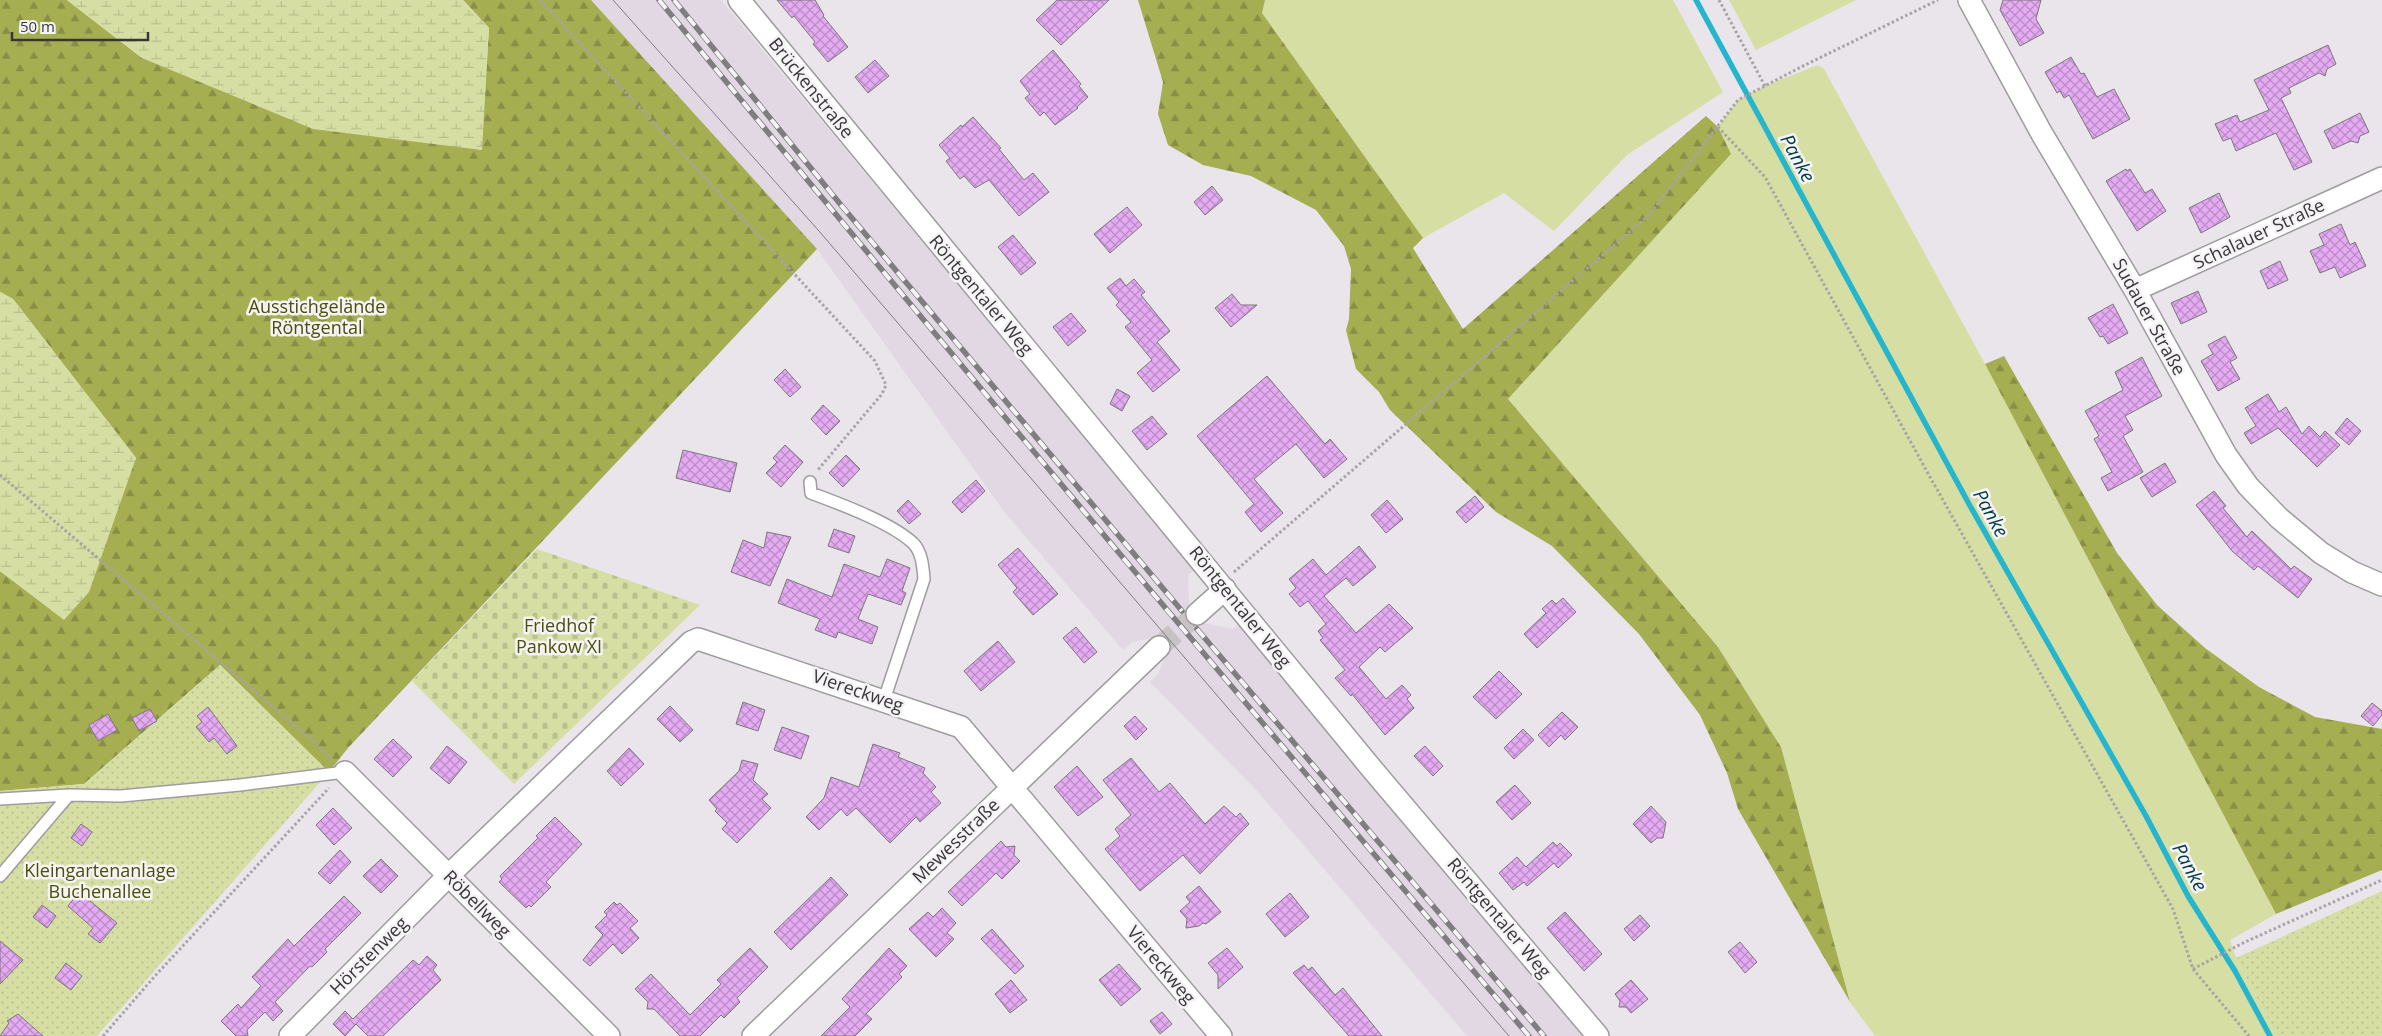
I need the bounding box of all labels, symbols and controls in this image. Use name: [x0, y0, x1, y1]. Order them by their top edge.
scale bar: [12, 10, 149, 42]
text: 50 m: [20, 16, 55, 36]
street label: Brückenstraße: [764, 32, 860, 143]
water label: Panke: [1775, 129, 1821, 187]
street label: Schalauer Straße: [2189, 192, 2328, 274]
street label: Röntgentaler Weg: [924, 229, 1039, 360]
street label: Sudauer Straße: [2108, 254, 2192, 379]
park label: Ausstichgelände Röntgental: [249, 294, 385, 339]
water label: Panke: [1967, 484, 2015, 542]
street label: Röntgentaler Weg: [1184, 541, 1297, 672]
park label: Friedhof Pankow XI: [516, 613, 602, 658]
street label: Viereckweg: [810, 663, 907, 717]
street label: Mewesstraße: [906, 793, 1004, 888]
water label: Panke: [2167, 838, 2213, 896]
street label: Röntgentaler Weg: [1442, 852, 1557, 983]
park label: Kleingartenanlage Buchenallee: [24, 858, 176, 903]
street label: Röbellweg: [439, 864, 517, 942]
street label: Hörstenweg: [324, 911, 413, 1000]
street label: Viereckweg: [1122, 920, 1202, 1009]

